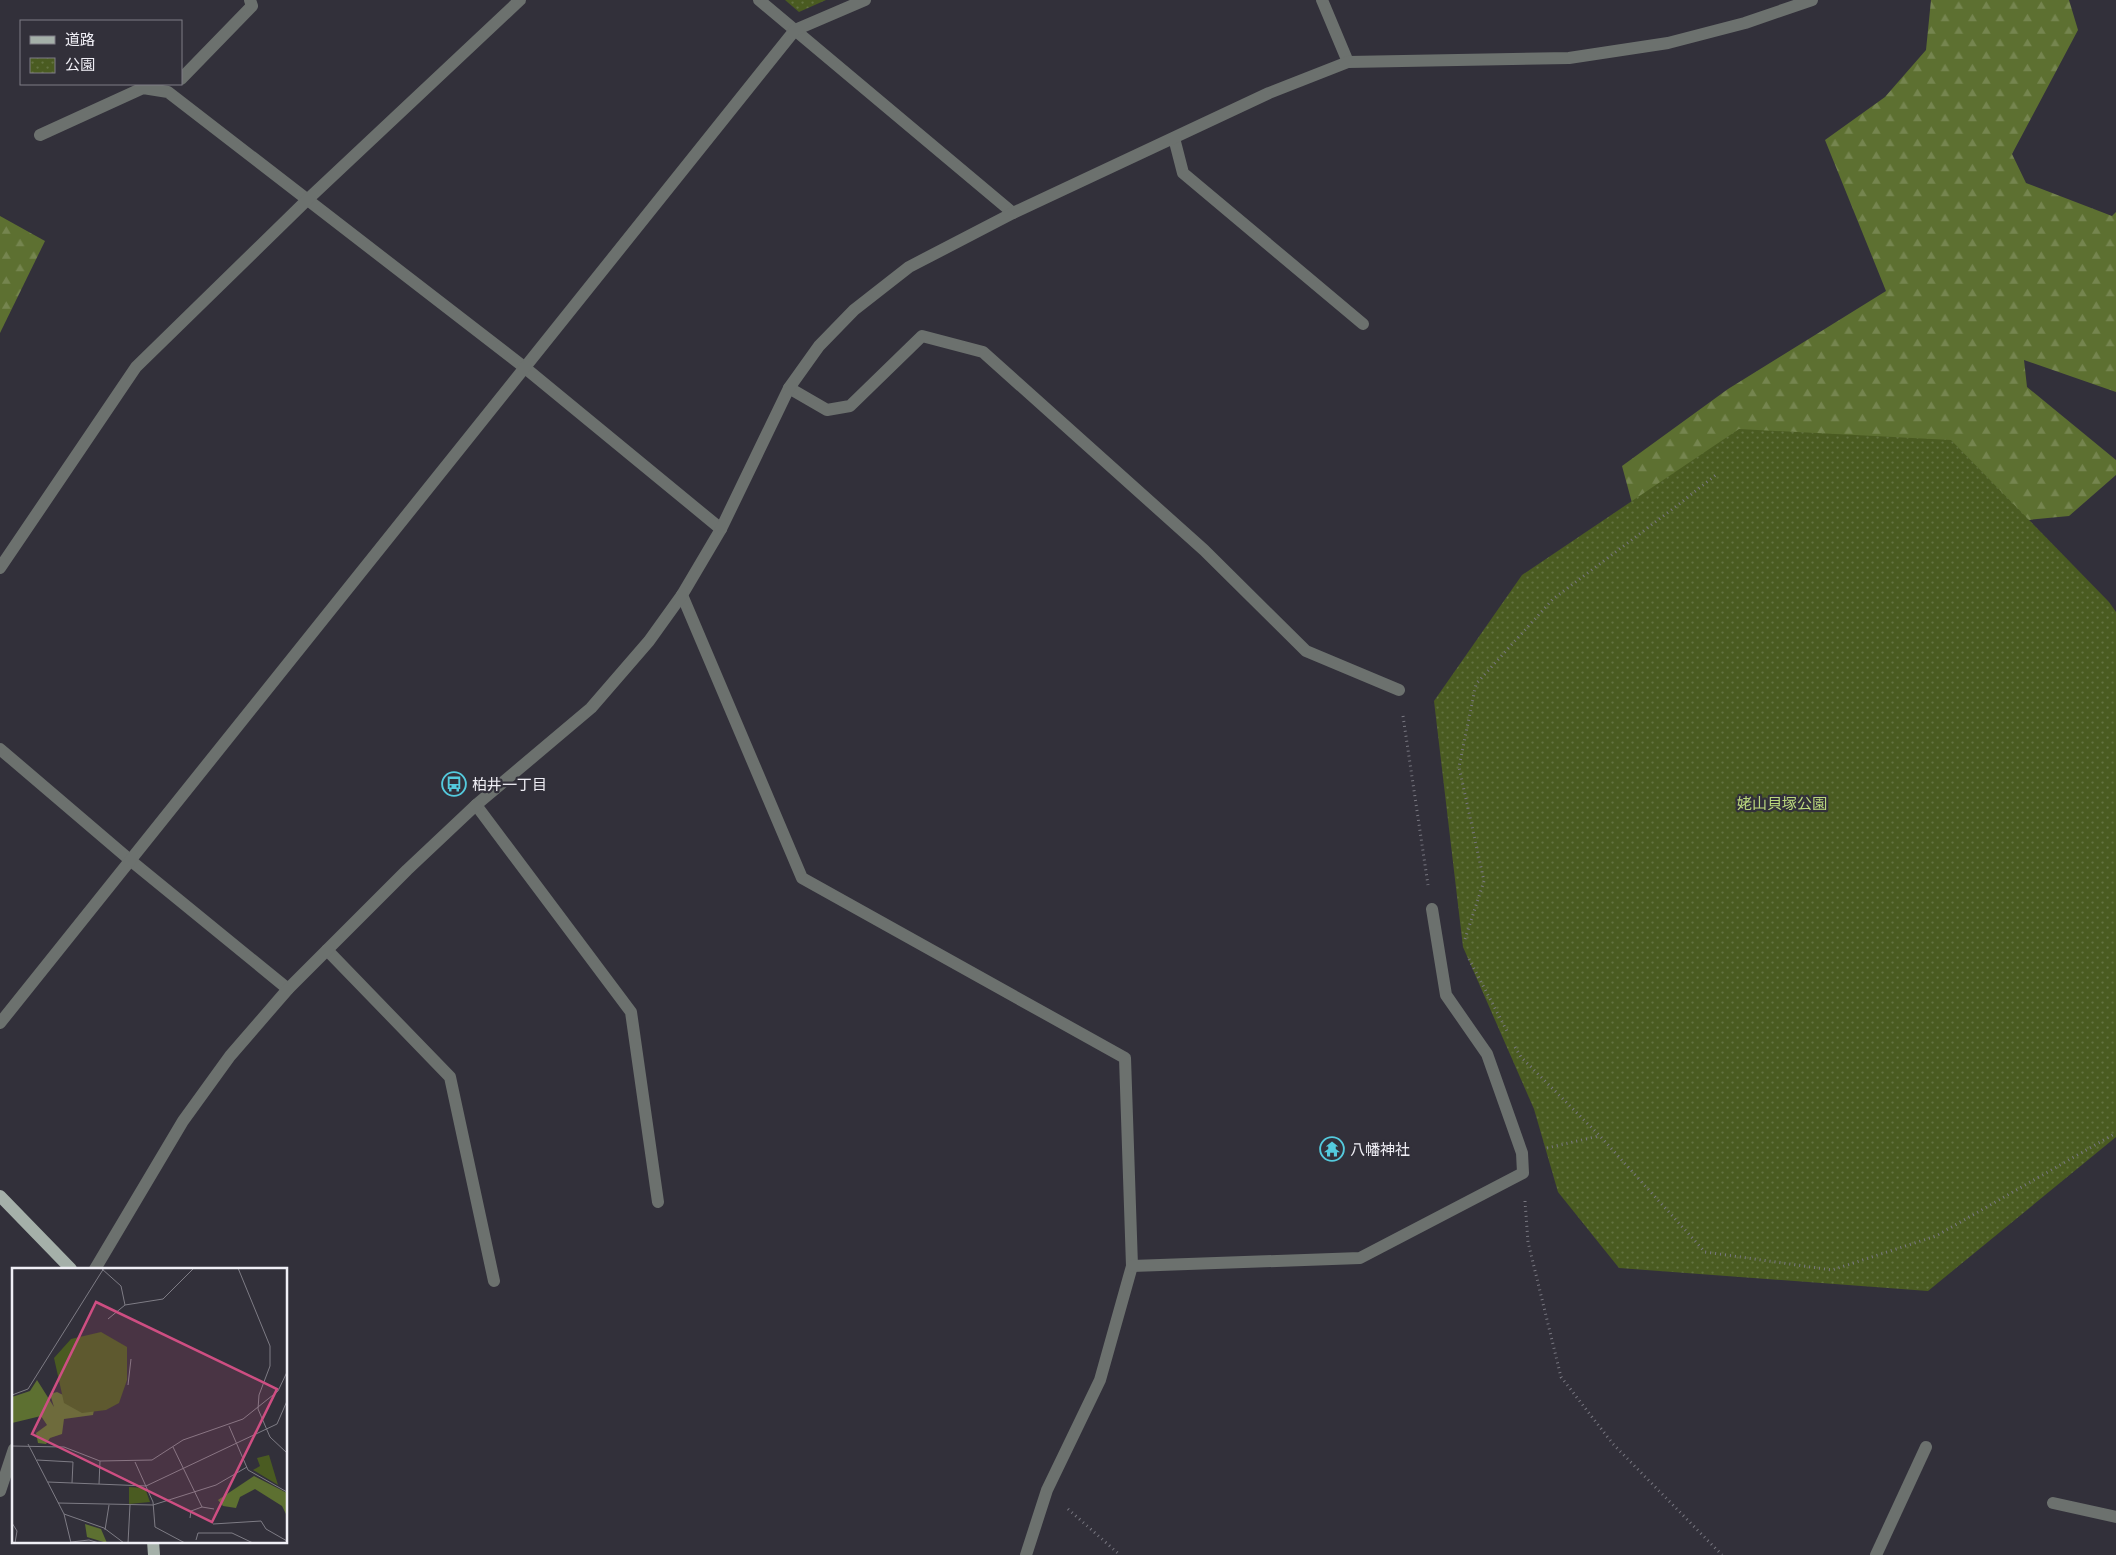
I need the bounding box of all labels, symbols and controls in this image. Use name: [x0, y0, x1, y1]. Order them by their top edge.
legend: [20, 20, 182, 85]
text: 道路: [65, 30, 95, 49]
text: 公園: [65, 55, 95, 74]
bus stop icon: 柏井一丁目: [441, 771, 467, 797]
place label: 柏井一丁目: [472, 775, 547, 794]
park label: 姥山貝塚公園: [1737, 794, 1827, 813]
temple icon: 八幡神社: [1319, 1136, 1345, 1162]
place label: 八幡神社: [1350, 1140, 1410, 1159]
inset map: [12, 1268, 288, 1542]

